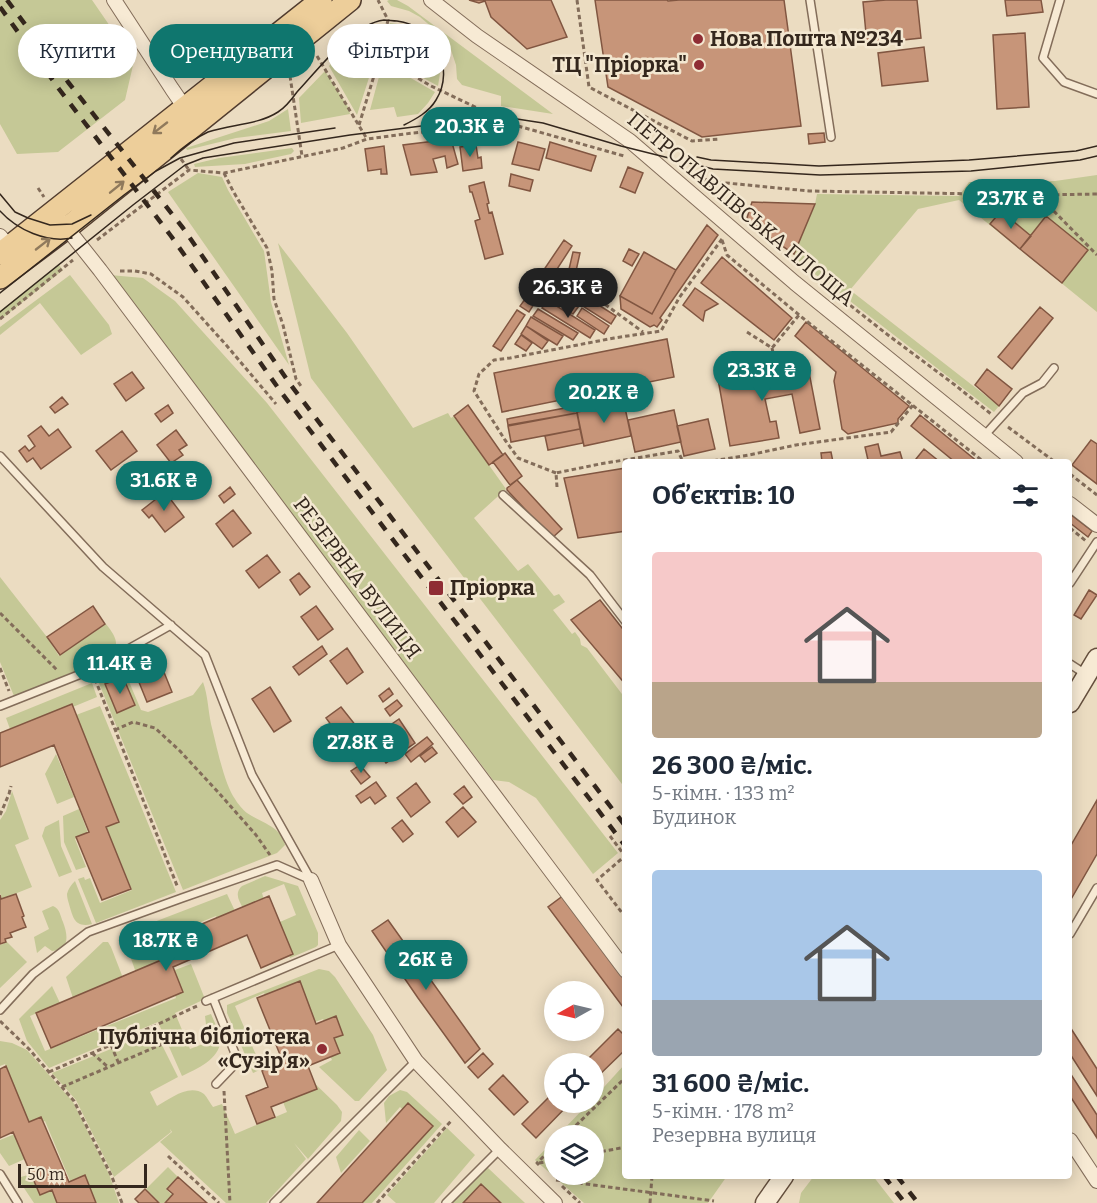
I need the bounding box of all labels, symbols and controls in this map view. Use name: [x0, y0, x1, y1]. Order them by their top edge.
chip: Купити: [18, 24, 137, 78]
chip: Орендувати: [149, 24, 315, 78]
chip: Фільтри: [327, 24, 451, 78]
place label: Нова Пошта №234: [710, 26, 903, 52]
marker: Нова Пошта №234: [691, 32, 705, 46]
place label: ТЦ "Пріорка": [552, 52, 687, 78]
marker: ТЦ "Пріорка": [692, 58, 706, 72]
street label: ПЕТРОПАВЛІВСЬКА ПЛОЩА: [622, 106, 860, 312]
pin: 20.3K ₴: [415, 107, 525, 158]
text: 20.3K ₴: [435, 114, 505, 138]
one-way arrow: [152, 121, 168, 134]
pin: 23.7K ₴: [956, 179, 1066, 230]
one-way arrow: [109, 181, 125, 194]
text: 23.7K ₴: [977, 186, 1045, 210]
one-way arrow: [35, 238, 51, 251]
pin: 26.3K ₴: [513, 268, 623, 319]
text: 26.3K ₴: [533, 275, 603, 299]
pin: 23.3K ₴: [707, 351, 817, 402]
text: 23.3K ₴: [727, 358, 797, 382]
pin: 20.2K ₴: [549, 373, 659, 424]
text: 20.2K ₴: [569, 380, 639, 404]
pin: 31.6K ₴: [109, 461, 219, 512]
text: 31.6K ₴: [130, 468, 198, 492]
icon: filters: [1009, 479, 1042, 512]
text: Об’єктів: 10: [652, 480, 795, 511]
street label: РЕЗЕРВНА ВУЛИЦЯ: [288, 492, 426, 664]
place label: Пріорка: [450, 575, 535, 601]
marker: Пріорка: [427, 579, 445, 597]
icon: home: [793, 591, 901, 699]
pin: 11.4K ₴: [65, 644, 175, 695]
text: 11.4K ₴: [87, 651, 153, 675]
pin: 27.8K ₴: [306, 723, 416, 774]
text: 27.8K ₴: [327, 730, 395, 754]
text: 26 300 ₴/міс.: [652, 750, 813, 781]
text: 5-кімн. · 133 m²: [652, 781, 795, 805]
text: Будинок: [652, 805, 736, 829]
icon: home: [793, 909, 901, 1017]
pin: 18.7K ₴: [111, 921, 221, 972]
text: 18.7K ₴: [133, 928, 199, 952]
pin: 26K ₴: [384, 940, 468, 991]
text: 26K ₴: [399, 947, 454, 971]
north arrow: [544, 981, 604, 1041]
map controls: [544, 981, 604, 1185]
place label: Публічна бібліотека «Сузір’я»: [99, 1024, 310, 1074]
marker: Публічна бібліотека «Сузір’я»: [315, 1042, 329, 1056]
button: locate: [544, 1053, 604, 1113]
text: 31 600 ₴/міс.: [652, 1068, 809, 1099]
text: 5-кімн. · 178 m²: [652, 1099, 794, 1123]
text: Резервна вулиця: [652, 1123, 816, 1147]
button: layers: [544, 1125, 604, 1185]
scale bar: [18, 1161, 147, 1188]
text: 50 m: [27, 1165, 64, 1184]

